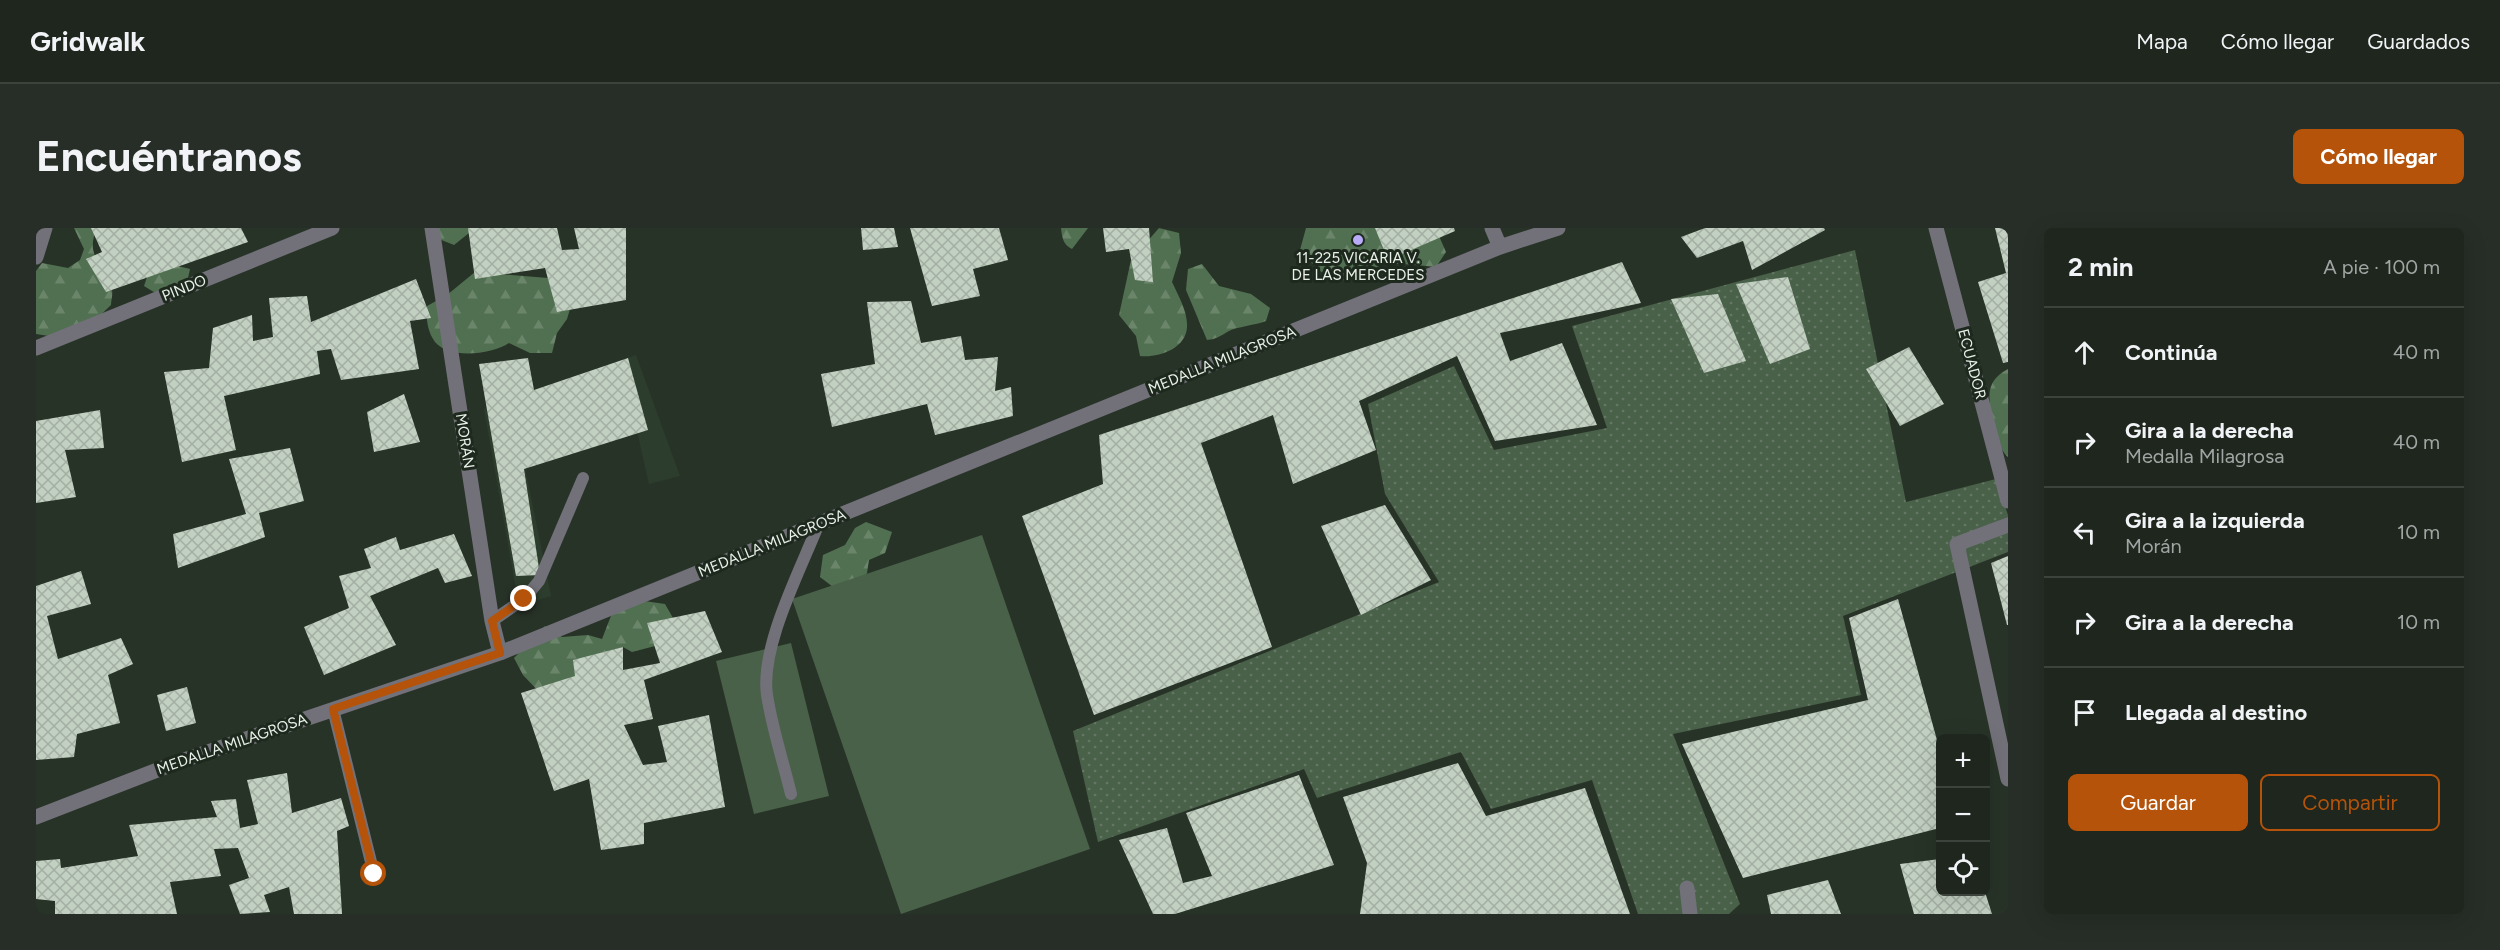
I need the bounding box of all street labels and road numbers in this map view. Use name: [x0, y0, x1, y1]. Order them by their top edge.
street label: PINDO: [159, 271, 209, 305]
street label: MEDALLA MILAGROSA: [1146, 322, 1298, 398]
street label: ECUADOR: [1954, 327, 1990, 401]
street label: MORÁN: [452, 412, 478, 470]
street label: MEDALLA MILAGROSA: [696, 505, 848, 581]
street label: MEDALLA MILAGROSA: [155, 710, 309, 778]

